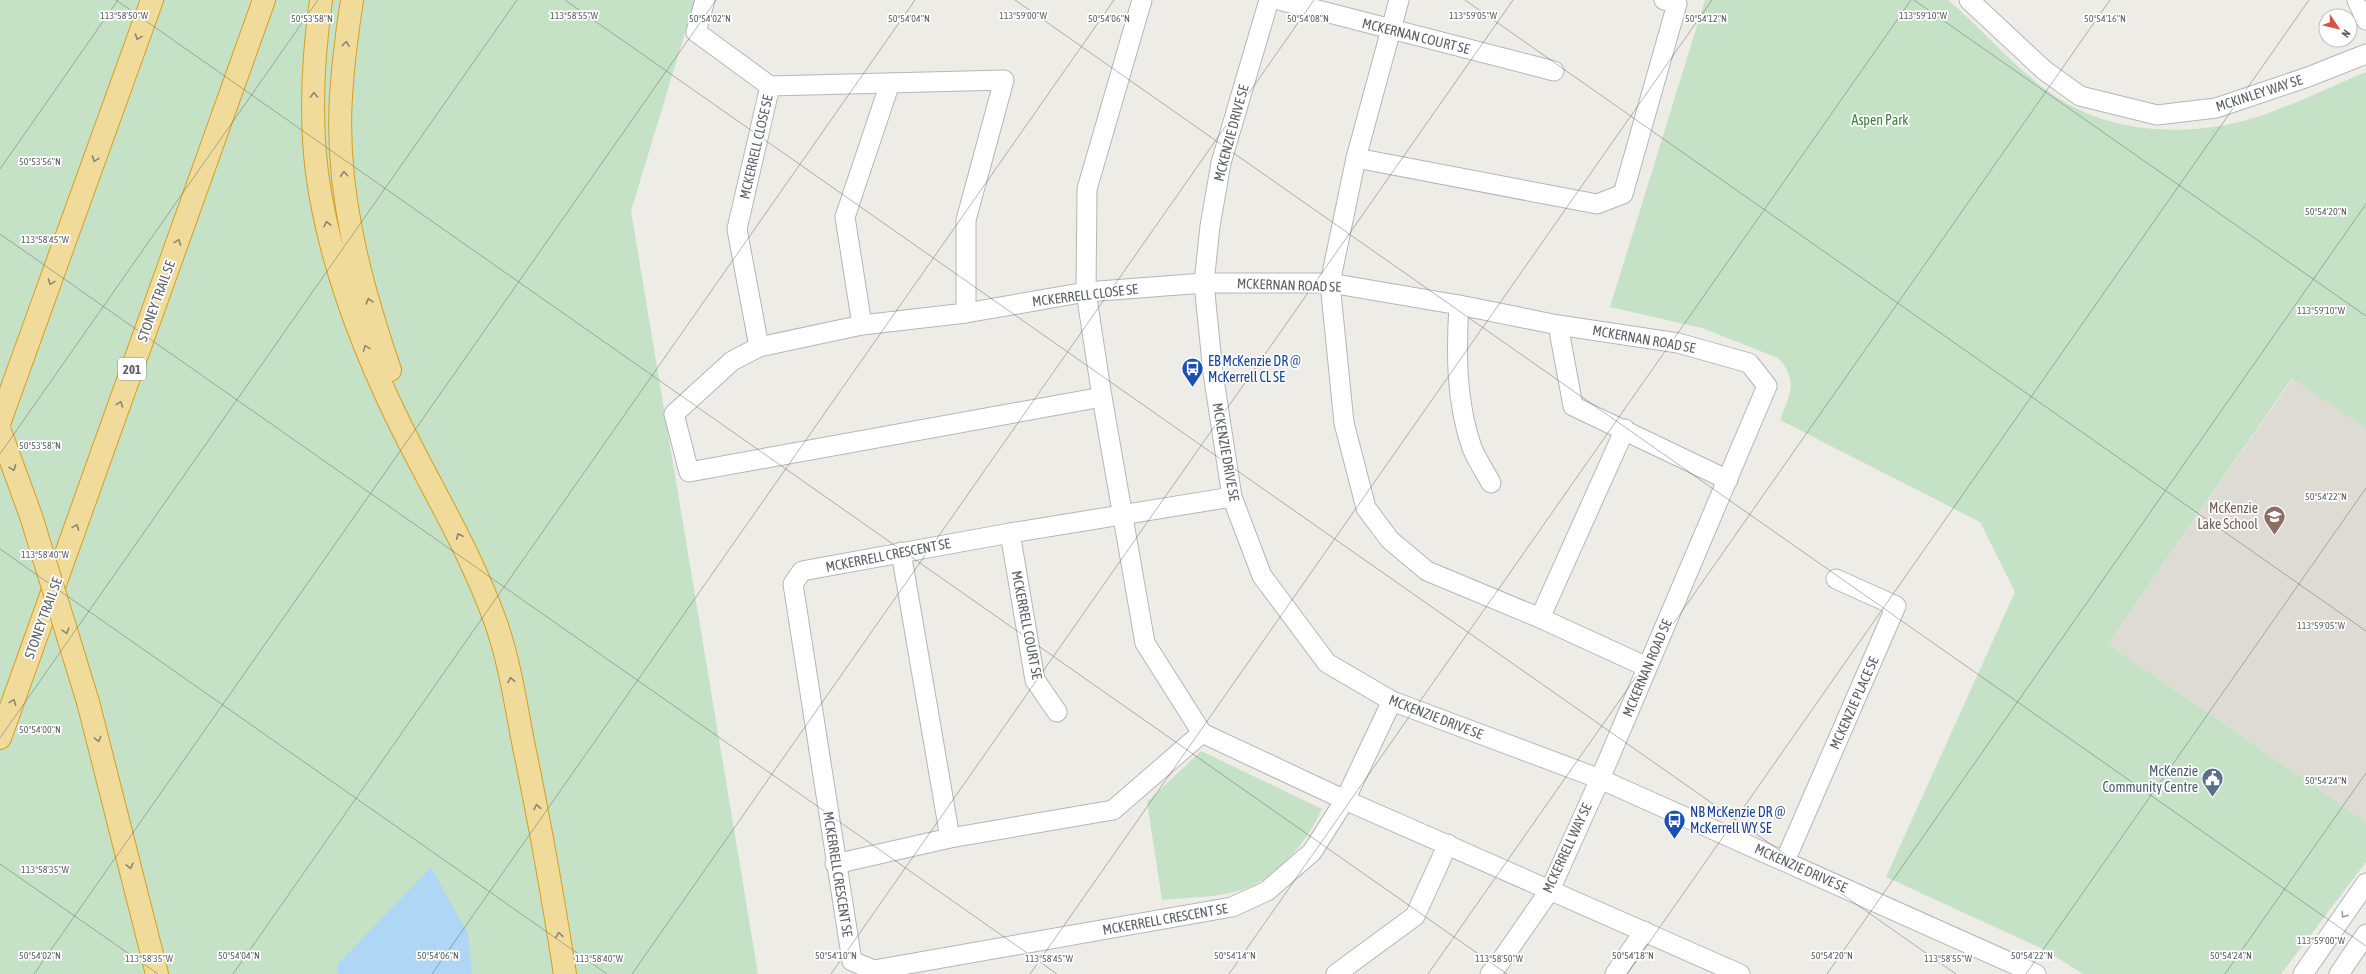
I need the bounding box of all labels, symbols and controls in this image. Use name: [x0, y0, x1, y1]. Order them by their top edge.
north arrow: [2318, 8, 2358, 48]
text: 113°58'50"W: [100, 10, 149, 21]
text: 113°58'55"W: [550, 10, 599, 21]
text: 113°59'00"W: [999, 10, 1048, 21]
text: 113°59'05"W: [1449, 10, 1498, 21]
text: 113°59'10"W: [1899, 10, 1948, 21]
text: 50°53'58"N: [291, 13, 333, 24]
text: 50°54'02"N: [689, 13, 731, 24]
text: 50°54'04"N: [888, 13, 930, 24]
text: 50°54'06"N: [1088, 13, 1130, 24]
text: 50°54'08"N: [1287, 13, 1329, 24]
text: 50°54'12"N: [1685, 13, 1727, 24]
text: 50°54'16"N: [2084, 13, 2126, 24]
street label: MCKERNAN COURT SE: [1361, 15, 1471, 57]
text: N: [2339, 28, 2353, 40]
one-way arrow: [135, 33, 143, 40]
one-way arrow: [341, 41, 350, 47]
street label: MCKINLEY WAY SE: [2214, 71, 2304, 115]
street label: MCKENZIE DRIVE SE: [1210, 83, 1252, 183]
one-way arrow: [310, 92, 318, 98]
street label: MCKERRELL CLOSE SE: [736, 93, 776, 201]
park label: Aspen Park: [1852, 112, 1908, 128]
text: 50°53'56"N: [19, 156, 61, 167]
one-way arrow: [91, 156, 99, 163]
one-way arrow: [339, 171, 348, 177]
text: 50°54'20"N: [2305, 206, 2347, 217]
one-way arrow: [323, 221, 331, 227]
text: 113°58'45"W: [21, 234, 70, 245]
one-way arrow: [173, 239, 181, 246]
street label: STONEY TRAIL SE: [134, 258, 178, 344]
street label: MCKERNAN ROAD SE: [1237, 275, 1341, 295]
one-way arrow: [47, 278, 55, 285]
street label: MCKERRELL CLOSE SE: [1031, 281, 1139, 309]
one-way arrow: [365, 298, 374, 305]
text: 113°59'10"W: [2297, 305, 2346, 316]
street label: MCKERNAN ROAD SE: [1591, 322, 1697, 356]
one-way arrow: [363, 344, 371, 351]
place label: EB McKenzie DR @ McKerrell CL SE: [1208, 353, 1301, 385]
bus stop icon: EB McKenzie DR @ McKerrell CL SE: [1179, 356, 1205, 389]
road number: 201: [118, 358, 146, 380]
one-way arrow: [115, 401, 123, 408]
street label: MCKENZIE DRIVE SE: [1209, 402, 1243, 502]
text: 50°53'58"N: [19, 440, 61, 451]
one-way arrow: [9, 464, 17, 471]
text: 50°54'22"N: [2305, 491, 2347, 502]
place label: McKenzie Lake School: [2197, 500, 2258, 532]
school or university icon: McKenzie Lake School: [2261, 503, 2287, 536]
one-way arrow: [71, 523, 79, 530]
one-way arrow: [456, 533, 464, 541]
street label: MCKERRELL CRESCENT SE: [824, 535, 952, 575]
text: 113°58'40"W: [21, 549, 70, 560]
street label: MCKERRELL COURT SE: [1009, 569, 1045, 681]
street label: STONEY TRAIL SE: [21, 575, 65, 661]
street label: MCKERNAN ROAD SE: [1619, 617, 1675, 719]
text: 113°59'05"W: [2297, 620, 2346, 631]
one-way arrow: [61, 628, 70, 635]
street label: MCKENZIE PLACE SE: [1826, 654, 1882, 752]
one-way arrow: [507, 677, 515, 683]
street label: MCKENZIE DRIVE SE: [1387, 692, 1485, 742]
one-way arrow: [8, 698, 17, 705]
text: 50°54'00"N: [19, 724, 61, 735]
one-way arrow: [93, 736, 102, 743]
place label: McKenzie Community Centre: [2103, 763, 2198, 795]
public building icon: McKenzie Community Centre: [2200, 766, 2226, 799]
text: 50°54'24"N: [2305, 775, 2347, 786]
street label: MCKERRELL WAY SE: [1539, 801, 1595, 895]
one-way arrow: [533, 804, 541, 811]
place label: NB McKenzie DR @ McKerrell WY SE: [1690, 804, 1785, 836]
bus stop icon: NB McKenzie DR @ McKerrell WY SE: [1662, 807, 1688, 840]
street label: MCKERRELL CRESCENT SE: [820, 810, 856, 938]
street label: MCKENZIE DRIVE SE: [1752, 840, 1850, 896]
one-way arrow: [125, 862, 133, 869]
text: 113°58'35"W: [21, 864, 70, 875]
street label: MCKERRELL CRESCENT SE: [1101, 900, 1229, 938]
one-way arrow: [2341, 911, 2349, 918]
one-way arrow: [555, 932, 564, 939]
text: 113°59'00"W: [2297, 935, 2346, 946]
text: 50°54'02"N: [19, 950, 61, 961]
text: 50°54'04"N: [218, 950, 260, 961]
text: 50°54'06"N: [417, 950, 459, 961]
text: 50°54'10"N: [815, 950, 857, 961]
text: 50°54'14"N: [1214, 950, 1256, 961]
text: 50°54'18"N: [1612, 950, 1654, 961]
text: 50°54'20"N: [1811, 950, 1853, 961]
text: 50°54'22"N: [2011, 950, 2053, 961]
text: 50°54'24"N: [2210, 950, 2252, 961]
text: 113°58'35"W: [125, 953, 174, 964]
text: 113°58'40"W: [575, 953, 624, 964]
text: 113°58'45"W: [1025, 953, 1074, 964]
text: 113°58'50"W: [1475, 953, 1524, 964]
text: 113°58'55"W: [1924, 953, 1973, 964]

